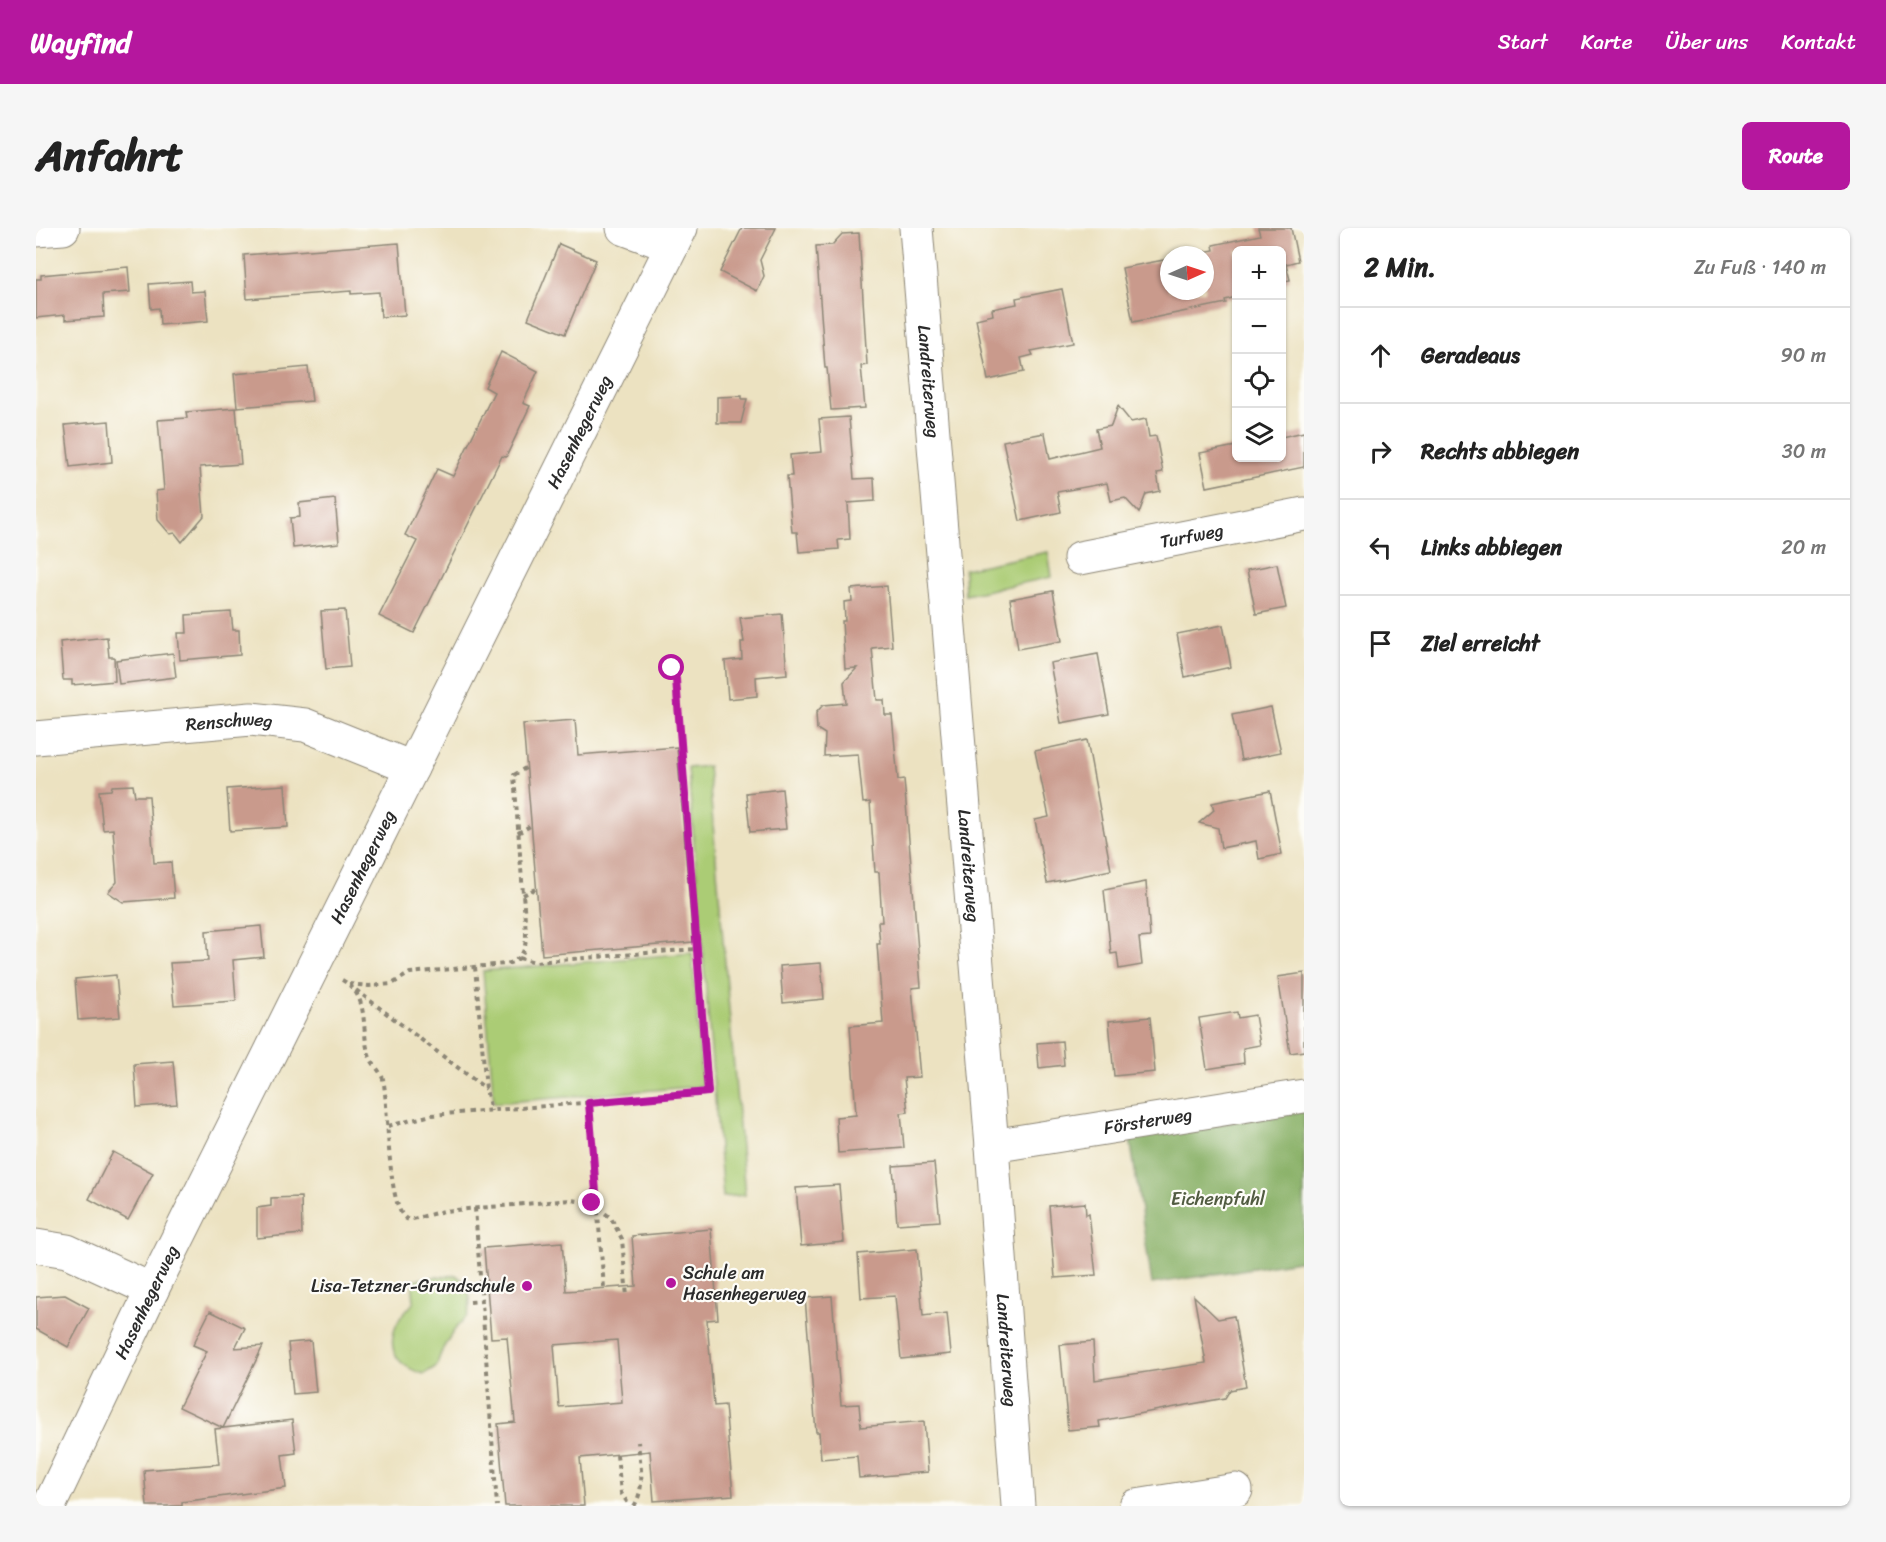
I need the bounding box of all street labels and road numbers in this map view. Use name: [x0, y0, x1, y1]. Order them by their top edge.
street label: Landreiterweg: [908, 324, 949, 439]
street label: Hasenhegerweg: [538, 369, 621, 494]
street label: Turfweg: [1157, 514, 1226, 558]
street label: Renschweg: [184, 703, 275, 741]
street label: Hasenhegerweg: [321, 804, 405, 929]
street label: Landreiterweg: [948, 808, 989, 924]
street label: Försterweg: [1101, 1098, 1195, 1144]
street label: Hasenhegerweg: [105, 1239, 188, 1365]
street label: Landreiterweg: [987, 1293, 1027, 1408]

